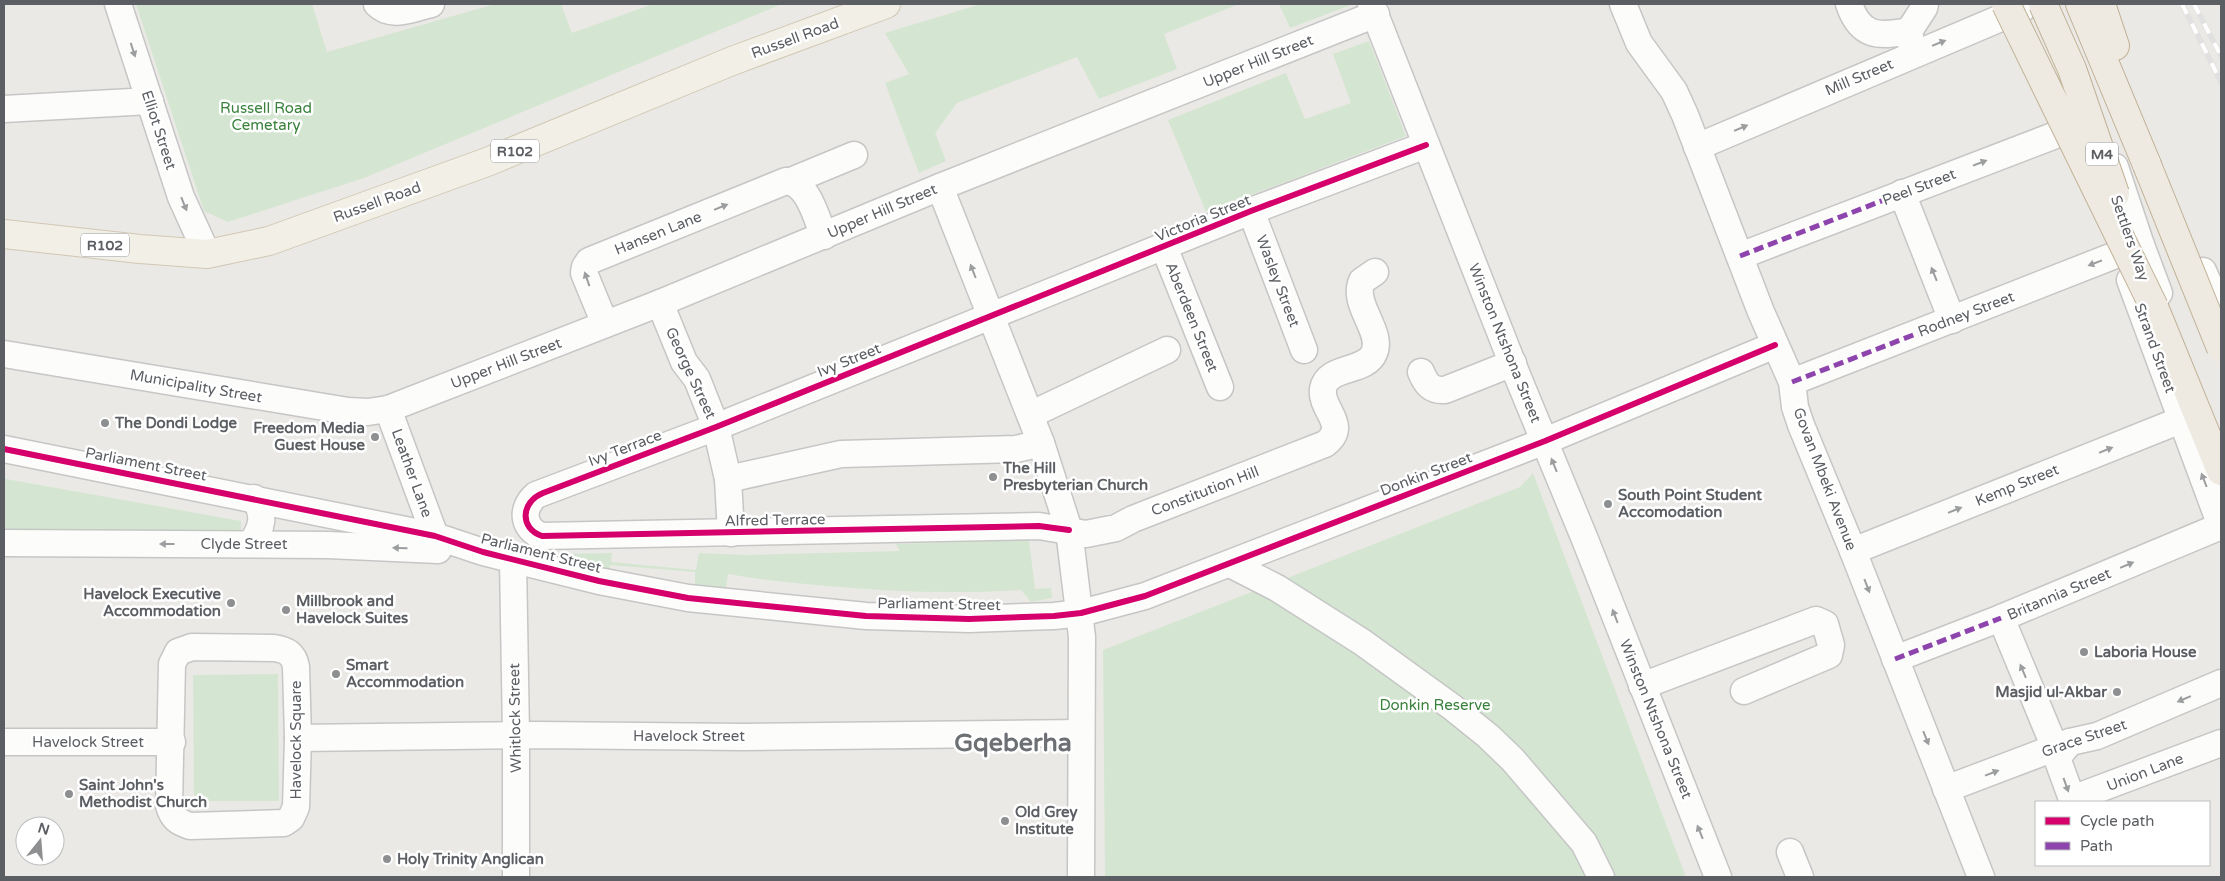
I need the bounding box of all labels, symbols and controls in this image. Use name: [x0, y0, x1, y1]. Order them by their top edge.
street label: Russell Road: [749, 14, 841, 62]
street label: Upper Hill Street: [1200, 31, 1316, 91]
one-way arrow: [1932, 39, 1946, 47]
one-way arrow: [129, 43, 137, 58]
street label: Mill Street: [1822, 54, 1896, 99]
street label: Elliot Street: [138, 88, 180, 172]
park label: Russell Road Cemetary: [220, 99, 312, 134]
one-way arrow: [1734, 123, 1749, 131]
road number: R102: [491, 140, 539, 162]
road number: M4: [2086, 142, 2118, 166]
one-way arrow: [1973, 159, 1987, 167]
street label: Peel Street: [1880, 165, 1959, 209]
street label: Russell Road: [331, 178, 423, 226]
street label: Upper Hill Street: [824, 180, 940, 242]
street label: Victoria Street: [1153, 191, 1254, 245]
street label: Settlers Way: [2107, 193, 2153, 283]
one-way arrow: [180, 197, 188, 212]
one-way arrow: [714, 203, 728, 211]
street label: Hansen Lane: [612, 207, 704, 259]
street label: Wasley Street: [1252, 232, 1304, 330]
road number: R102: [81, 234, 129, 256]
street label: Aberdeen Street: [1162, 259, 1222, 375]
one-way arrow: [2088, 260, 2103, 267]
street label: Winston Ntshona Street: [1465, 261, 1545, 426]
one-way arrow: [969, 263, 977, 278]
one-way arrow: [1930, 266, 1938, 281]
one-way arrow: [582, 271, 590, 286]
street label: Rodney Street: [1915, 287, 2017, 341]
street label: Strand Street: [2130, 301, 2180, 396]
street label: George Street: [662, 324, 720, 422]
street label: Upper Hill Street: [448, 333, 564, 392]
street label: Ivy Street: [815, 339, 884, 381]
street label: Municipality Street: [129, 366, 264, 407]
street label: Govan Mbeki Avenue: [1789, 405, 1861, 553]
place label: The Dondi Lodge: [114, 414, 238, 433]
marker: The Dondi Lodge: [99, 417, 111, 429]
place label: Freedom Media Guest House: [253, 419, 366, 454]
street label: Leather Lane: [388, 426, 436, 520]
street label: Ivy Terrace: [586, 426, 664, 470]
marker: Freedom Media Guest House: [369, 431, 381, 443]
street label: Parliament Street: [84, 443, 209, 485]
one-way arrow: [2099, 446, 2114, 454]
street label: Donkin Street: [1377, 448, 1475, 500]
one-way arrow: [1550, 458, 1558, 472]
place label: The Hill Presbyterian Church: [1002, 459, 1148, 495]
street label: Kemp Street: [1973, 460, 2062, 510]
street label: Constitution Hill: [1149, 462, 1261, 520]
marker: The Hill Presbyterian Church: [987, 471, 999, 483]
one-way arrow: [2200, 472, 2208, 487]
place label: South Point Student Accomodation: [1618, 486, 1762, 521]
marker: South Point Student Accomodation: [1602, 498, 1614, 510]
one-way arrow: [1948, 506, 1962, 514]
street label: Alfred Terrace: [724, 510, 826, 530]
street label: Parliament Street: [479, 529, 603, 577]
street label: Clyde Street: [201, 535, 288, 553]
one-way arrow: [159, 540, 175, 548]
one-way arrow: [391, 544, 407, 552]
one-way arrow: [2120, 561, 2134, 569]
street label: Britannia Street: [2004, 564, 2114, 624]
one-way arrow: [1863, 579, 1871, 594]
place label: Havelock Executive Accommodation: [83, 585, 222, 620]
place label: Millbrook and Havelock Suites: [296, 592, 408, 627]
street label: Parliament Street: [877, 594, 1001, 614]
marker: Havelock Executive Accommodation: [225, 597, 237, 609]
marker: Millbrook and Havelock Suites: [280, 604, 292, 616]
one-way arrow: [1611, 608, 1619, 623]
street label: Winston Ntshona Street: [1616, 637, 1696, 802]
place label: Laboria House: [2094, 643, 2197, 661]
marker: Laboria House: [2078, 646, 2090, 658]
place label: Smart Accommodation: [346, 656, 464, 691]
street label: Whitlock Street: [505, 663, 525, 773]
one-way arrow: [2019, 663, 2026, 678]
marker: Smart Accommodation: [330, 668, 342, 680]
street label: Havelock Square: [287, 680, 305, 800]
place label: Masjid ul-Akbar: [1995, 683, 2107, 702]
marker: Masjid ul-Akbar: [2111, 686, 2123, 698]
park label: Donkin Reserve: [1379, 696, 1491, 714]
one-way arrow: [2177, 696, 2191, 704]
street label: Grace Street: [2039, 715, 2129, 761]
street label: Havelock Street: [633, 727, 745, 745]
district label: Gqeberha: [954, 728, 1072, 758]
one-way arrow: [1922, 731, 1930, 746]
street label: Havelock Street: [32, 733, 144, 751]
street label: Union Lane: [2104, 749, 2186, 795]
one-way arrow: [1984, 769, 1999, 776]
place label: Saint John's Methodist Church: [79, 776, 207, 811]
one-way arrow: [2062, 778, 2070, 793]
marker: Saint John's Methodist Church: [63, 788, 75, 800]
legend: [2035, 801, 2210, 866]
place label: Old Grey Institute: [1015, 803, 1078, 838]
text: Cycle path: [2080, 812, 2154, 830]
marker: Old Grey Institute: [999, 815, 1011, 827]
north arrow: [15, 816, 65, 866]
text: N: [36, 819, 52, 839]
one-way arrow: [1696, 825, 1704, 839]
text: Path: [2080, 837, 2113, 855]
place label: Holy Trinity Anglican: [397, 850, 544, 869]
marker: Holy Trinity Anglican: [381, 853, 393, 865]

